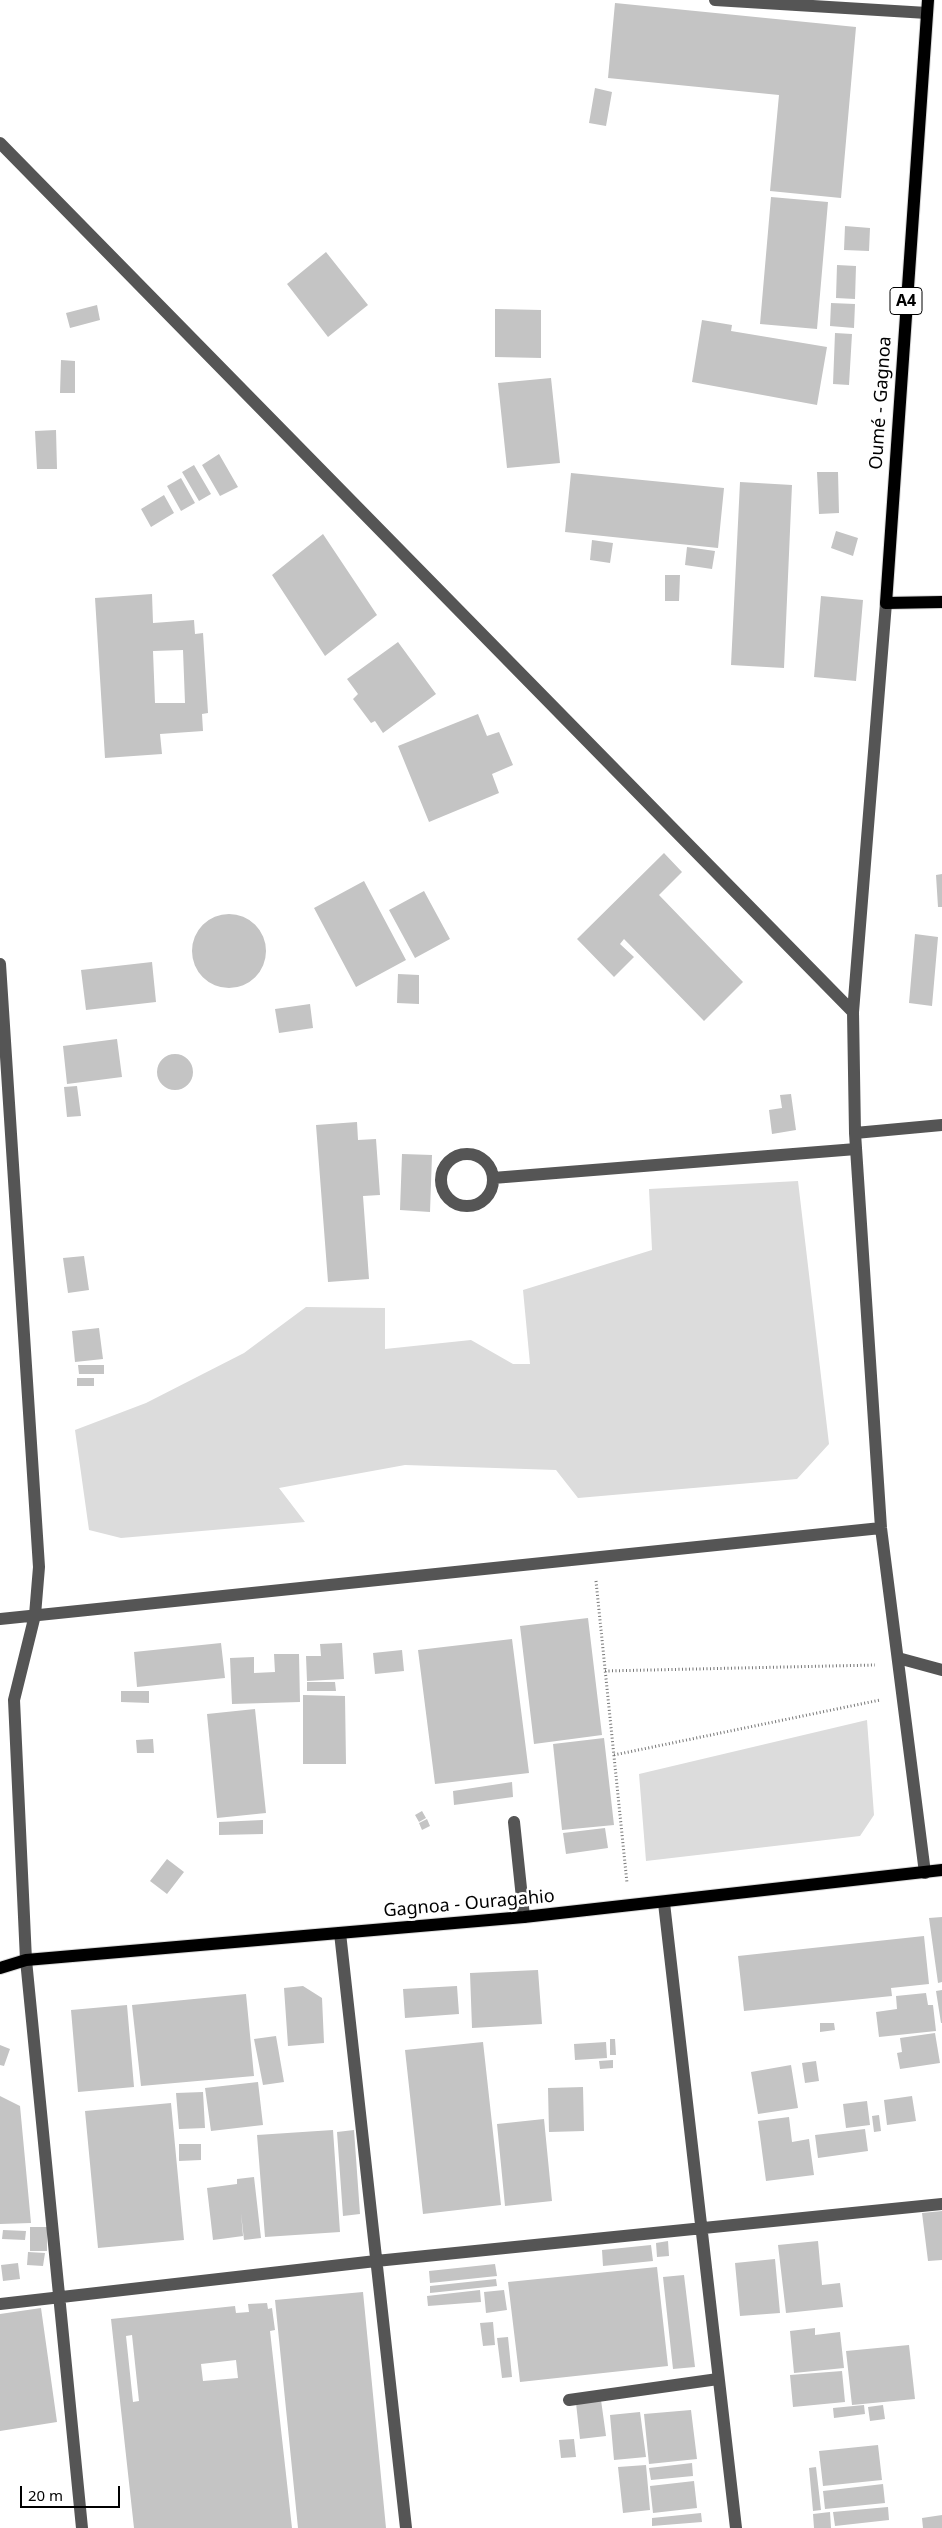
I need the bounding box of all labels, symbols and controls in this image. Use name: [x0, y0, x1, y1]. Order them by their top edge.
road number: A4: [890, 288, 922, 314]
street label: Oumé - Gagnoa: [866, 336, 896, 470]
street label: Gagnoa - Ouragahio: [383, 1886, 555, 1922]
scale bar: [22, 2476, 122, 2508]
text: 20 m: [28, 2485, 63, 2505]

